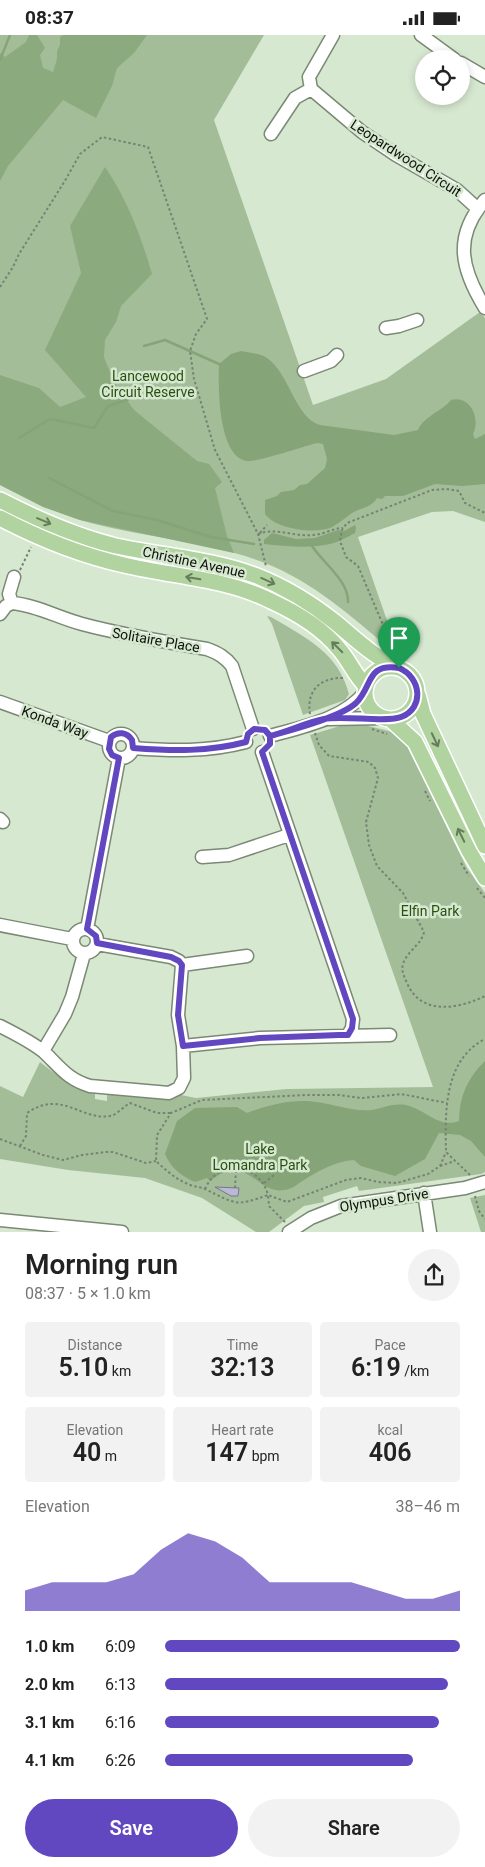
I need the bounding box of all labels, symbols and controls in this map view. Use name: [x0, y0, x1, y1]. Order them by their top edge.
text: 08:37: [25, 6, 74, 29]
map controls: [415, 50, 470, 105]
button: locate: [415, 50, 470, 105]
street label: Leopardwood Circuit: [348, 116, 465, 200]
park label: Lancewood Circuit Reserve: [101, 368, 195, 400]
one-way arrow: [36, 517, 51, 527]
street label: Christine Avenue: [141, 543, 247, 581]
one-way arrow: [186, 572, 202, 582]
one-way arrow: [260, 576, 275, 586]
pin: [378, 617, 420, 668]
street label: Solitaire Place: [111, 624, 201, 656]
icon: arrive: [385, 624, 413, 652]
one-way arrow: [331, 641, 343, 653]
street label: Konda Way: [20, 703, 91, 742]
one-way arrow: [431, 732, 440, 747]
one-way arrow: [456, 828, 466, 843]
park label: Elfin Park: [401, 903, 460, 919]
park label: Lake Lomandra Park: [213, 1141, 308, 1173]
street label: Olympus Drive: [338, 1185, 430, 1215]
text: Morning run: [25, 1248, 178, 1281]
button: share: [408, 1249, 460, 1301]
text: 08:37 · 5 × 1.0 km: [25, 1284, 151, 1303]
text: Distance: [68, 1337, 122, 1353]
text: Time: [227, 1337, 258, 1353]
text: Pace: [375, 1337, 406, 1353]
text: 5.10: [58, 1353, 108, 1382]
text: 32:13: [211, 1353, 274, 1382]
text: 6:19: [351, 1353, 401, 1382]
text: km: [108, 1363, 131, 1379]
text: /km: [401, 1363, 429, 1379]
text: Elevation: [66, 1422, 123, 1438]
text: Heart rate: [211, 1422, 274, 1438]
text: kcal: [378, 1422, 403, 1438]
text: 40: [73, 1438, 101, 1467]
text: 147: [205, 1438, 248, 1467]
text: 406: [369, 1438, 412, 1467]
text: m: [101, 1448, 117, 1464]
text: bpm: [248, 1448, 280, 1464]
text: Elevation: [25, 1497, 90, 1516]
text: 38–46 m: [396, 1497, 460, 1516]
text: 1.0 km: [25, 1637, 74, 1656]
text: 6:09: [105, 1637, 136, 1656]
text: 2.0 km: [25, 1675, 74, 1694]
text: 6:13: [105, 1675, 136, 1694]
text: 3.1 km: [25, 1713, 74, 1732]
text: 6:16: [105, 1713, 136, 1732]
text: 4.1 km: [25, 1751, 74, 1770]
text: 6:26: [105, 1751, 136, 1770]
button: Save: [25, 1799, 238, 1857]
button: Share: [248, 1799, 460, 1857]

